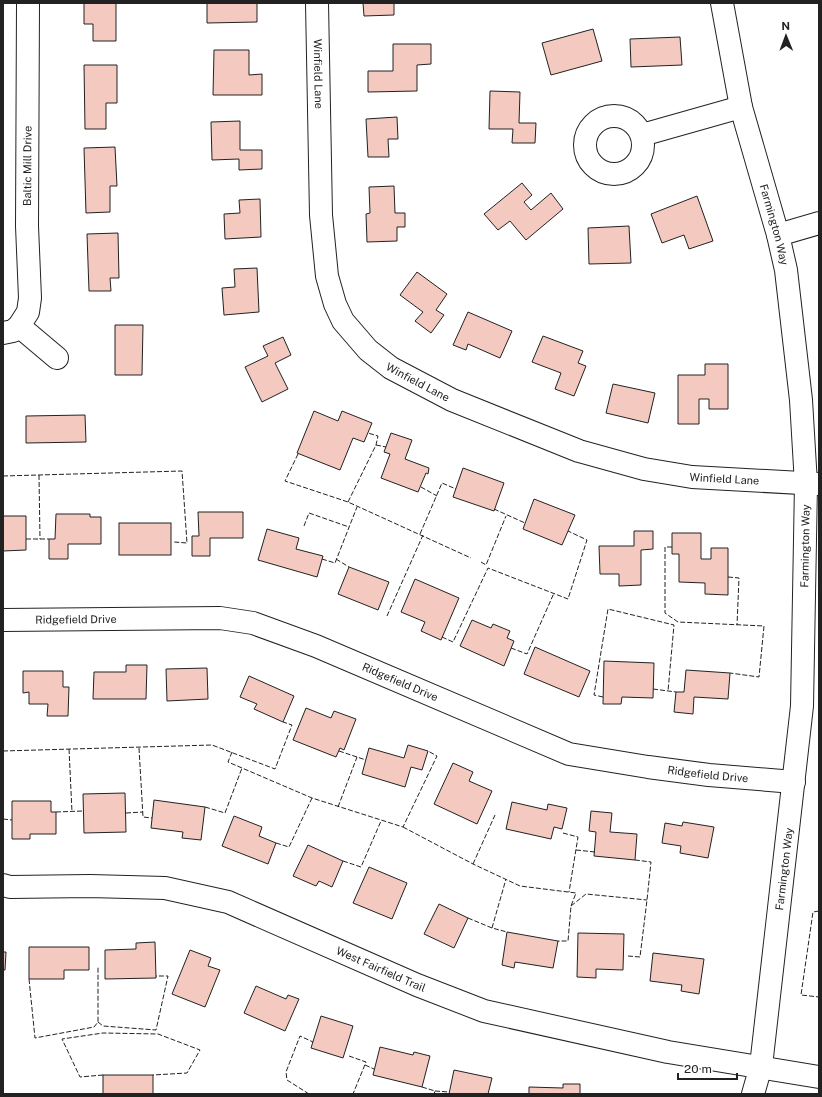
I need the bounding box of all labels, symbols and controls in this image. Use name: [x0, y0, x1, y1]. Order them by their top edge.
north arrow: [766, 16, 806, 56]
text: N: [781, 20, 790, 32]
street label: Winfield Lane: [312, 39, 325, 109]
street label: Baltic Mill Drive: [21, 126, 33, 206]
street label: Farmington Way: [758, 183, 791, 266]
street label: Winfield Lane: [384, 361, 452, 404]
street label: Winfield Lane: [689, 471, 760, 487]
street label: Farmington Way: [798, 504, 812, 588]
street label: Ridgefield Drive: [35, 613, 117, 626]
street label: Ridgefield Drive: [360, 660, 440, 703]
street label: Ridgefield Drive: [667, 764, 749, 784]
street label: Farmington Way: [773, 827, 795, 911]
street label: West Fairfield Trail: [335, 944, 427, 994]
scale bar: [678, 1055, 737, 1081]
text: 20 m: [684, 1062, 712, 1076]

